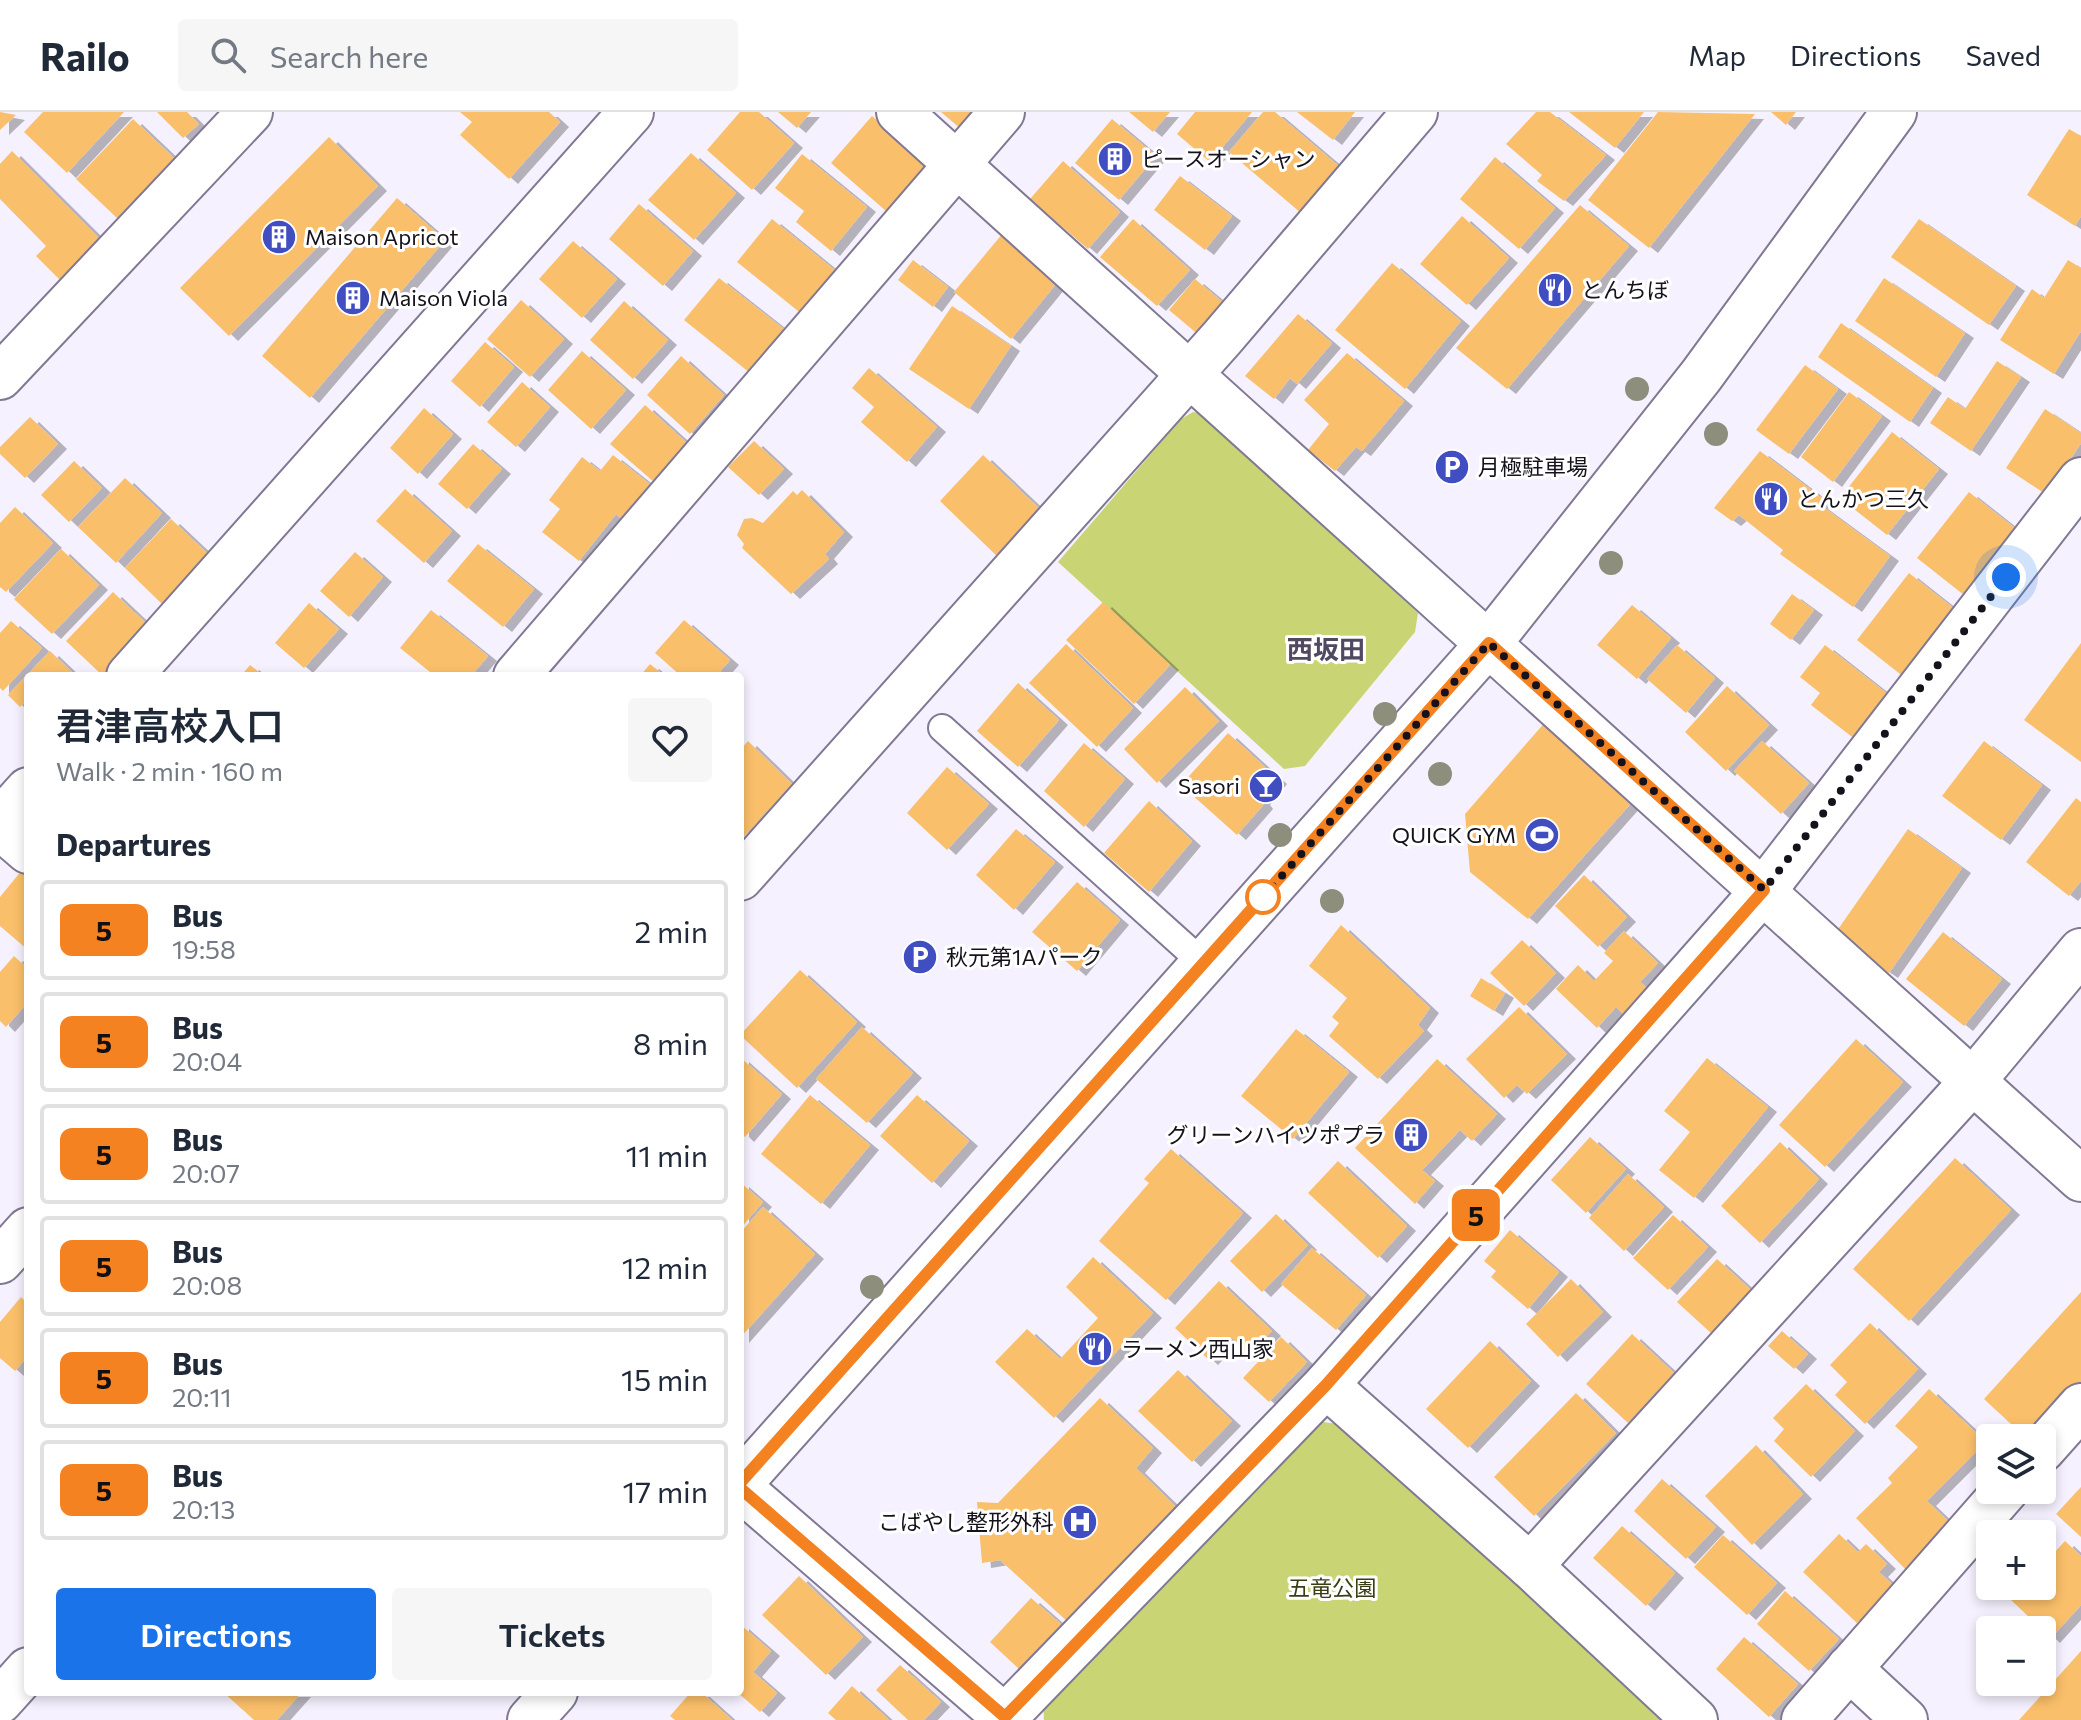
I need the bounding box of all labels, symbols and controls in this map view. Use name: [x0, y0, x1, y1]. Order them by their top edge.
search box: [178, 19, 738, 91]
text: Railo: [40, 32, 130, 79]
icon: search: [206, 33, 250, 77]
text: Search here: [270, 37, 428, 74]
text: Map: [1688, 38, 1746, 72]
text: Directions: [1790, 38, 1921, 72]
text: Saved: [1965, 38, 2041, 72]
building icon: ピースオーシャン: [1096, 140, 1134, 178]
place label: ピースオーシャン: [1141, 145, 1315, 172]
building icon: Maison Apricot: [260, 218, 298, 256]
place label: Maison Apricot: [305, 223, 459, 250]
restaurant icon: とんちぼ: [1536, 271, 1574, 309]
place label: とんちぼ: [1581, 276, 1669, 303]
building icon: Maison Viola: [334, 279, 372, 317]
place label: Maison Viola: [379, 284, 508, 311]
parking icon: 月極駐車場: [1433, 448, 1471, 486]
place label: 月極駐車場: [1478, 453, 1588, 480]
restaurant icon: とんかつ三久: [1752, 480, 1790, 518]
place label: とんかつ三久: [1797, 485, 1929, 512]
your location: [1986, 557, 2026, 597]
district label: 西坂田: [1287, 633, 1365, 664]
button: heart: [628, 698, 712, 782]
text: 君津高校入口: [56, 701, 284, 748]
text: Walk · 2 min · 160 m: [56, 755, 283, 786]
bar icon: Sasori: [1247, 767, 1285, 805]
place label: Sasori: [1178, 772, 1240, 799]
sports icon: QUICK GYM: [1523, 816, 1561, 854]
place label: QUICK GYM: [1392, 821, 1516, 848]
text: Departures: [56, 825, 211, 862]
unlabelled marker: [1246, 880, 1280, 914]
text: Bus: [172, 896, 223, 933]
text: 2 min: [635, 912, 708, 949]
text: 5: [96, 913, 112, 947]
text: 19:58: [172, 933, 236, 964]
parking icon: 秋元第1Aパーク: [901, 938, 939, 976]
place label: 秋元第1Aパーク: [946, 943, 1103, 970]
text: Bus: [172, 1008, 223, 1045]
text: 8 min: [633, 1024, 708, 1061]
text: 5: [96, 1025, 112, 1059]
text: 20:04: [172, 1045, 242, 1076]
building icon: グリーンハイツポプラ: [1392, 1116, 1430, 1154]
text: Bus: [172, 1120, 223, 1157]
place label: グリーンハイツポプラ: [1167, 1121, 1385, 1148]
text: 11 min: [626, 1136, 708, 1173]
text: 5: [96, 1137, 112, 1171]
text: 20:07: [172, 1157, 240, 1188]
line badge: 5: [1450, 1189, 1502, 1241]
text: 5: [1468, 1198, 1484, 1232]
text: Bus: [172, 1232, 223, 1269]
text: 12 min: [622, 1248, 708, 1285]
text: 5: [96, 1249, 112, 1283]
text: 20:08: [172, 1269, 242, 1300]
restaurant icon: ラーメン西山家: [1076, 1330, 1114, 1368]
place label: ラーメン西山家: [1121, 1335, 1274, 1362]
text: Bus: [172, 1344, 223, 1381]
text: 15 min: [621, 1360, 708, 1397]
text: 5: [96, 1361, 112, 1395]
text: 20:11: [172, 1381, 232, 1412]
map controls: [1976, 1424, 2056, 1696]
button: layers: [1976, 1424, 2056, 1504]
text: Bus: [172, 1456, 223, 1493]
text: 17 min: [623, 1472, 708, 1509]
text: 5: [96, 1473, 112, 1507]
text: 20:13: [172, 1493, 235, 1524]
hospital icon: こばやし整形外科: [1061, 1503, 1099, 1541]
place label: こばやし整形外科: [878, 1508, 1054, 1535]
button: +: [1976, 1520, 2056, 1600]
park label: 五竜公園: [1288, 1574, 1376, 1601]
button: Directions: [56, 1588, 376, 1680]
button: Tickets: [392, 1588, 712, 1680]
button: −: [1976, 1616, 2056, 1696]

